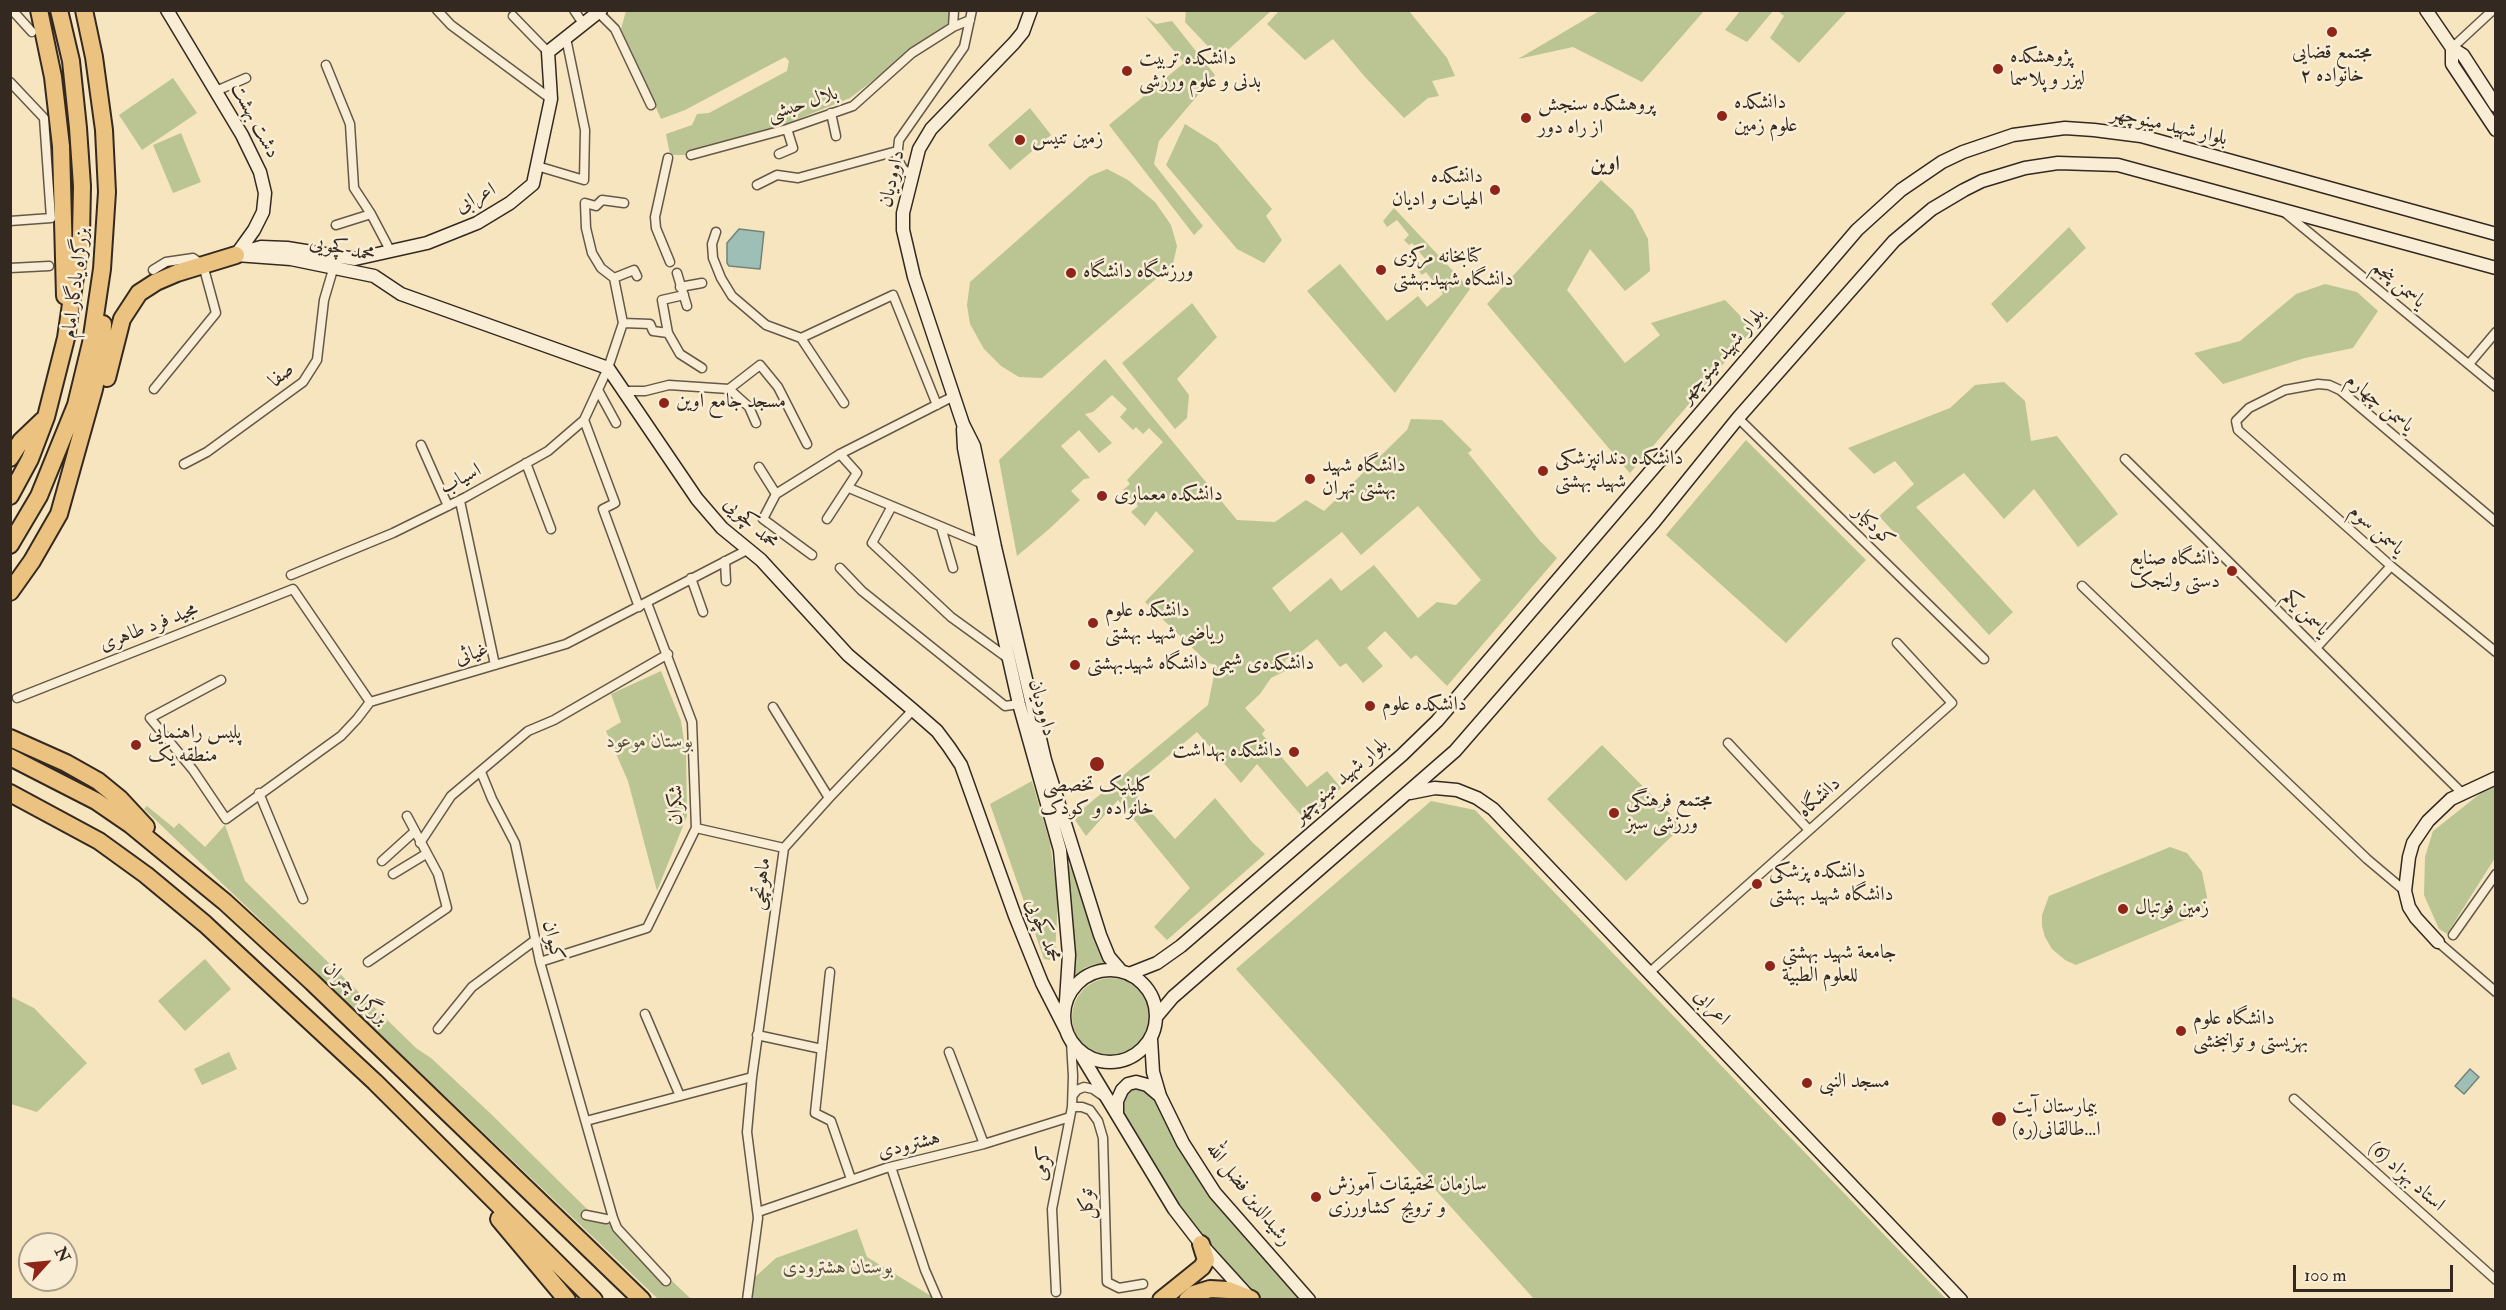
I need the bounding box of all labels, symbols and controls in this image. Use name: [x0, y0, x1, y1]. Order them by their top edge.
marker: مجتمع قضایی خانواده ۲: [2325, 25, 2339, 39]
place label: مجتمع قضایی خانواده ۲: [2292, 42, 2372, 89]
place label: پژوهشکده لیزر و پلاسما: [2010, 46, 2085, 93]
place label: دانشکده تربیت بدنی و علوم ورزشی: [1139, 48, 1261, 95]
marker: پژوهشکده لیزر و پلاسما: [1991, 62, 2005, 76]
marker: دانشکده تربیت بدنی و علوم ورزشی: [1120, 64, 1134, 78]
street label: دشت بهشت: [224, 79, 284, 163]
street label: بلال حبشی: [765, 82, 841, 128]
place label: دانشکده علوم زمین: [1734, 92, 1797, 139]
place label: پروهشکده سنجش از راه دور: [1538, 94, 1655, 141]
street label: بلوار شهید مینوچهر: [2109, 102, 2229, 152]
marker: دانشکده علوم زمین: [1715, 109, 1729, 123]
marker: پروهشکده سنجش از راه دور: [1519, 111, 1533, 125]
place label: زمین تنیس: [1032, 128, 1103, 152]
marker: زمین تنیس: [1013, 133, 1027, 147]
street label: داوودیان: [875, 148, 911, 210]
district label: اوین: [1590, 152, 1620, 178]
place label: دانشکده الهیات و ادیان: [1392, 166, 1483, 213]
street label: اعرابی: [452, 178, 500, 220]
marker: دانشکده الهیات و ادیان: [1488, 183, 1502, 197]
street label: بزرگراه یادگار امام: [58, 226, 96, 340]
street label: محمد کچویی: [307, 231, 377, 269]
place label: کتابخانه مرکزی دانشگاه شهیدبهشتی: [1393, 246, 1513, 293]
street label: یاسمن پنجم: [2366, 256, 2430, 314]
place label: ورزشگاه دانشگاه: [1083, 261, 1193, 285]
marker: کتابخانه مرکزی دانشگاه شهیدبهشتی: [1374, 263, 1388, 277]
marker: ورزشگاه دانشگاه: [1064, 266, 1078, 280]
street label: بلوار شهید مینوچهر: [1675, 303, 1771, 409]
street label: صفا: [264, 358, 300, 394]
street label: یاسمن چهارم: [2340, 369, 2418, 439]
place label: مسجد جامع اوین: [676, 391, 786, 415]
marker: مسجد جامع اوین: [657, 396, 671, 410]
place label: دانشکده دندانپزشکی شهید بهشتی: [1555, 448, 1683, 495]
place label: دانشگاه شهید بهشتی تهران: [1322, 455, 1406, 502]
street label: اسیاب: [436, 459, 486, 501]
marker: دانشکده دندانپزشکی شهید بهشتی: [1536, 464, 1550, 478]
marker: دانشگاه شهید بهشتی تهران: [1303, 472, 1317, 486]
place label: دانشکده معماری: [1114, 484, 1223, 508]
marker: دانشکده معماری: [1095, 489, 1109, 503]
street label: محمد کچویی: [718, 493, 782, 555]
street label: یاسمن سوم: [2343, 500, 2409, 562]
street label: کودکیار: [1847, 501, 1899, 553]
place label: دانشگاه صنایع دستى ولنجک: [2129, 548, 2220, 595]
marker: دانشگاه صنایع دستى ولنجک: [2225, 564, 2239, 578]
street label: یاسمن یکم: [2277, 586, 2333, 642]
street label: مجید فرد طاهری: [96, 598, 202, 658]
place label: دانشکده علوم ریاضی شهید بهشتی: [1105, 600, 1224, 647]
marker: دانشکده علوم ریاضی شهید بهشتی: [1086, 616, 1100, 630]
street label: غیاثی: [452, 639, 492, 671]
place label: دانشکده‌ی شیمی دانشگاه شهیدبهشتی: [1087, 653, 1314, 677]
marker: دانشکده‌ی شیمی دانشگاه شهیدبهشتی: [1068, 658, 1082, 672]
street label: داوودیان: [1022, 677, 1060, 739]
place label: دانشکده علوم: [1382, 694, 1467, 718]
marker: دانشکده علوم: [1363, 699, 1377, 713]
place label: پلیس راهنمایی منطقه یک: [148, 722, 241, 769]
park label: بوستان موعود: [606, 731, 694, 755]
street label: بلوار شهید مینوچهر: [1288, 733, 1394, 829]
marker: پلیس راهنمایی منطقه یک: [129, 738, 143, 752]
place label: دانشکده بهداشت: [1172, 740, 1282, 764]
marker: دانشکده بهداشت: [1287, 745, 1301, 759]
marker: کلینیک تخصصی خانواده و کودک: [1088, 755, 1106, 773]
street label: دانشگاه: [1794, 773, 1846, 823]
place label: کلینیک تخصصی خانواده و کودک: [1040, 775, 1154, 822]
street label: شکران: [665, 785, 689, 825]
place label: مجتمع فرهنگی ورزشی سبز: [1626, 790, 1712, 837]
marker: مجتمع فرهنگی ورزشی سبز: [1607, 806, 1621, 820]
street label: ماهوتچی: [746, 856, 778, 912]
place label: دانشکده پزشکی دانشگاه شهید بهشتی: [1769, 861, 1894, 908]
marker: دانشکده پزشکی دانشگاه شهید بهشتی: [1750, 877, 1764, 891]
street label: محمد کچویی: [1019, 896, 1065, 966]
place label: زمین فوتبال: [2135, 897, 2209, 921]
marker: زمین فوتبال: [2116, 902, 2130, 916]
street label: کیوان: [536, 918, 568, 964]
place label: جامعة شهيد بهشتي للعلوم الطبية: [1782, 942, 1897, 989]
street label: بزرگراه چمران: [317, 957, 393, 1031]
marker: جامعة شهيد بهشتي للعلوم الطبية: [1763, 959, 1777, 973]
street label: اعرابی: [1688, 984, 1734, 1032]
place label: دانشگاه علوم بهزیستی و توانبخشی: [2193, 1008, 2308, 1055]
marker: دانشگاه علوم بهزیستی و توانبخشی: [2174, 1024, 2188, 1038]
place label: مسجد النبی: [1819, 1071, 1890, 1095]
marker: مسجد النبی: [1800, 1076, 1814, 1090]
place label: بیمارستان آیت ا...طالقانی(ره): [2012, 1096, 2100, 1143]
marker: بیمارستان آیت ا...طالقانی(ره): [1990, 1110, 2008, 1128]
street label: هشترودی: [875, 1127, 943, 1165]
street label: استاد بهزاد (6): [2363, 1137, 2449, 1217]
street label: رشیدالدین فضل الله: [1200, 1138, 1296, 1252]
street label: کرمی: [1029, 1145, 1059, 1183]
place label: سازمان تحقیقات آموزش و ترویج کشاورزی: [1328, 1174, 1487, 1221]
street label: توکل: [1075, 1188, 1101, 1220]
marker: سازمان تحقیقات آموزش و ترویج کشاورزی: [1309, 1190, 1323, 1204]
north arrow: [18, 1232, 78, 1292]
text: N: [50, 1244, 74, 1266]
scale bar: [2296, 1253, 2456, 1291]
park label: بوستان هشترودی: [783, 1257, 893, 1281]
text: 100 m: [2304, 1264, 2347, 1287]

